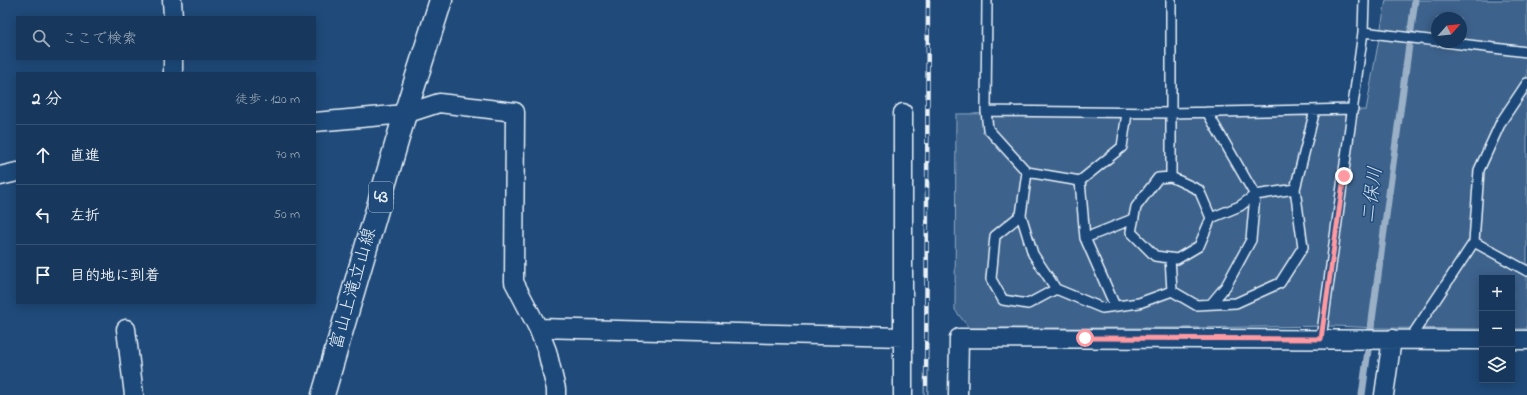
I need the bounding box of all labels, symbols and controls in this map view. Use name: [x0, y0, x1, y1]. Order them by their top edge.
north arrow: [1431, 12, 1467, 48]
search box: [16, 16, 316, 60]
icon: search: [30, 27, 52, 49]
text: ここで検索: [62, 28, 137, 50]
text: 2 分: [32, 87, 62, 112]
text: 徒歩 · 120 m: [235, 90, 300, 109]
icon: ahead: [32, 144, 54, 166]
text: 直進: [70, 145, 100, 167]
text: 70 m: [276, 145, 300, 164]
water label: 二保川: [1356, 165, 1390, 225]
route end: [1335, 167, 1353, 185]
road number: 43: [369, 182, 393, 212]
icon: left: [32, 204, 54, 226]
text: 左折: [70, 205, 100, 227]
text: 50 m: [274, 205, 300, 224]
street label: 富山上滝立山線: [324, 225, 384, 353]
icon: arrive: [32, 264, 54, 286]
text: 目的地に到着: [70, 265, 160, 287]
map controls: [1479, 275, 1515, 383]
button: +: [1479, 275, 1515, 311]
button: −: [1479, 311, 1515, 347]
route start: [1076, 329, 1094, 347]
button: layers: [1479, 347, 1515, 383]

